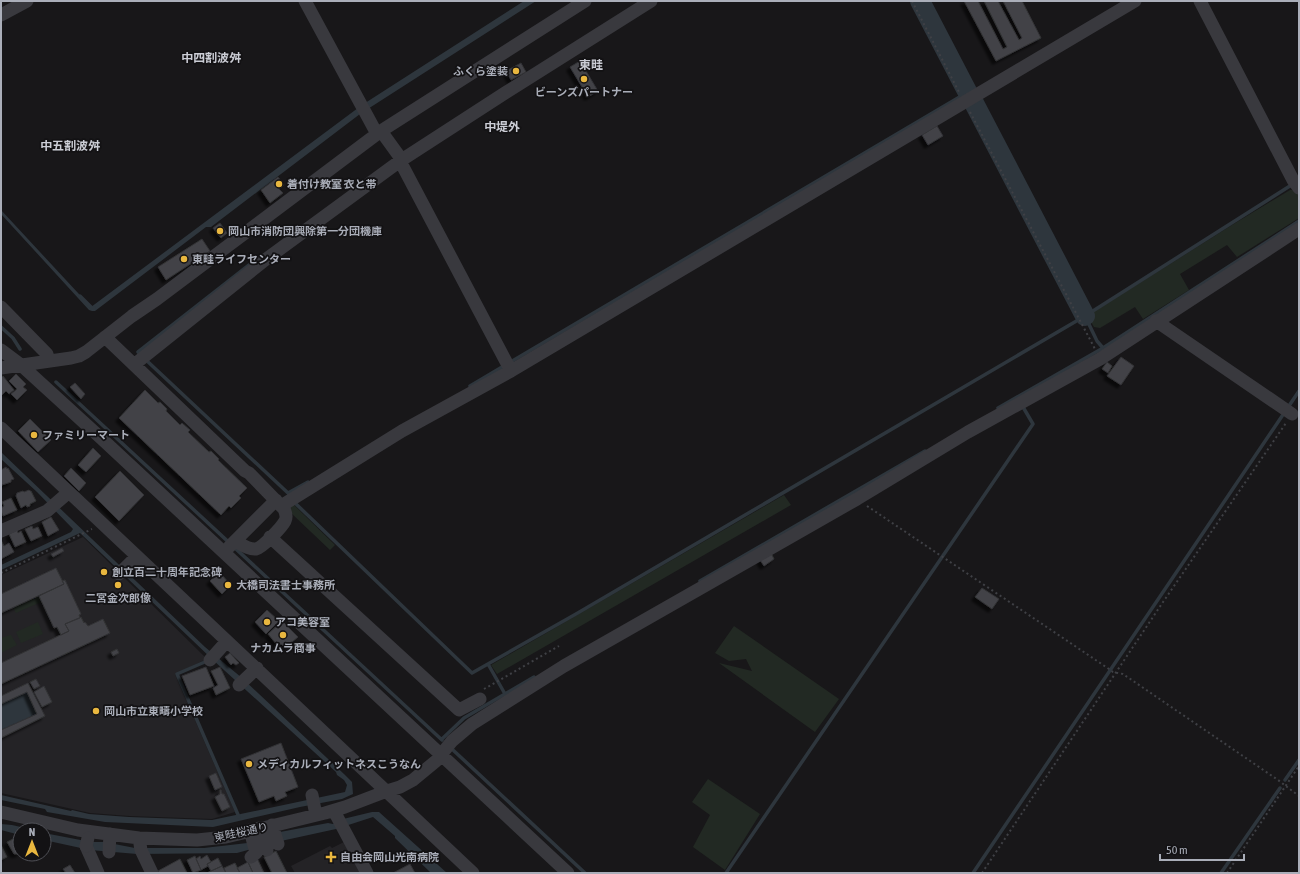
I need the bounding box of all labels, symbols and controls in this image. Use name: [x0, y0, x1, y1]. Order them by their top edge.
district label: 中四割波舛: [181, 51, 241, 65]
district label: 東畦: [579, 58, 603, 72]
place label: ふくら塗装: [453, 65, 508, 77]
marker: ふくら塗装: [511, 66, 521, 76]
marker: ビーンズパートナー: [579, 74, 589, 84]
place label: ビーンズパートナー: [535, 86, 633, 98]
district label: 中堤外: [484, 120, 520, 134]
district label: 中五割波舛: [40, 139, 100, 153]
place label: 着付け教室 衣と帯: [287, 178, 377, 190]
marker: 着付け教室 衣と帯: [274, 179, 284, 189]
place label: 岡山市消防団興除第一分団機庫: [228, 225, 382, 237]
marker: 岡山市消防団興除第一分団機庫: [215, 226, 225, 236]
place label: 東畦ライフセンター: [192, 253, 291, 265]
marker: 東畦ライフセンター: [179, 254, 189, 264]
place label: ファミリーマート: [42, 429, 130, 441]
marker: ファミリーマート: [29, 430, 39, 440]
place label: 創立百二十周年記念碑: [112, 566, 222, 578]
marker: 創立百二十周年記念碑: [99, 567, 109, 577]
place label: 大橋司法書士事務所: [236, 579, 335, 591]
marker: 二宮金次郎像: [113, 580, 123, 590]
marker: 大橋司法書士事務所: [223, 580, 233, 590]
place label: 二宮金次郎像: [85, 592, 151, 604]
place label: アコ美容室: [275, 616, 330, 628]
marker: アコ美容室: [262, 617, 272, 627]
marker: ナカムラ商事: [278, 630, 288, 640]
place label: ナカムラ商事: [250, 642, 316, 654]
place label: 岡山市立東疇小学校: [104, 705, 203, 717]
marker: 岡山市立東疇小学校: [91, 706, 101, 716]
place label: メディカルフィットネスこうなん: [257, 758, 421, 770]
marker: メディカルフィットネスこうなん: [244, 759, 254, 769]
street label: 東畦桜通り: [213, 820, 269, 844]
north arrow: [12, 822, 52, 862]
text: N: [29, 826, 35, 838]
scale bar: [1160, 836, 1244, 862]
text: 50 m: [1166, 843, 1188, 857]
marker: 自由会岡山光南病院: [325, 851, 337, 863]
place label: 自由会岡山光南病院: [340, 851, 439, 863]

